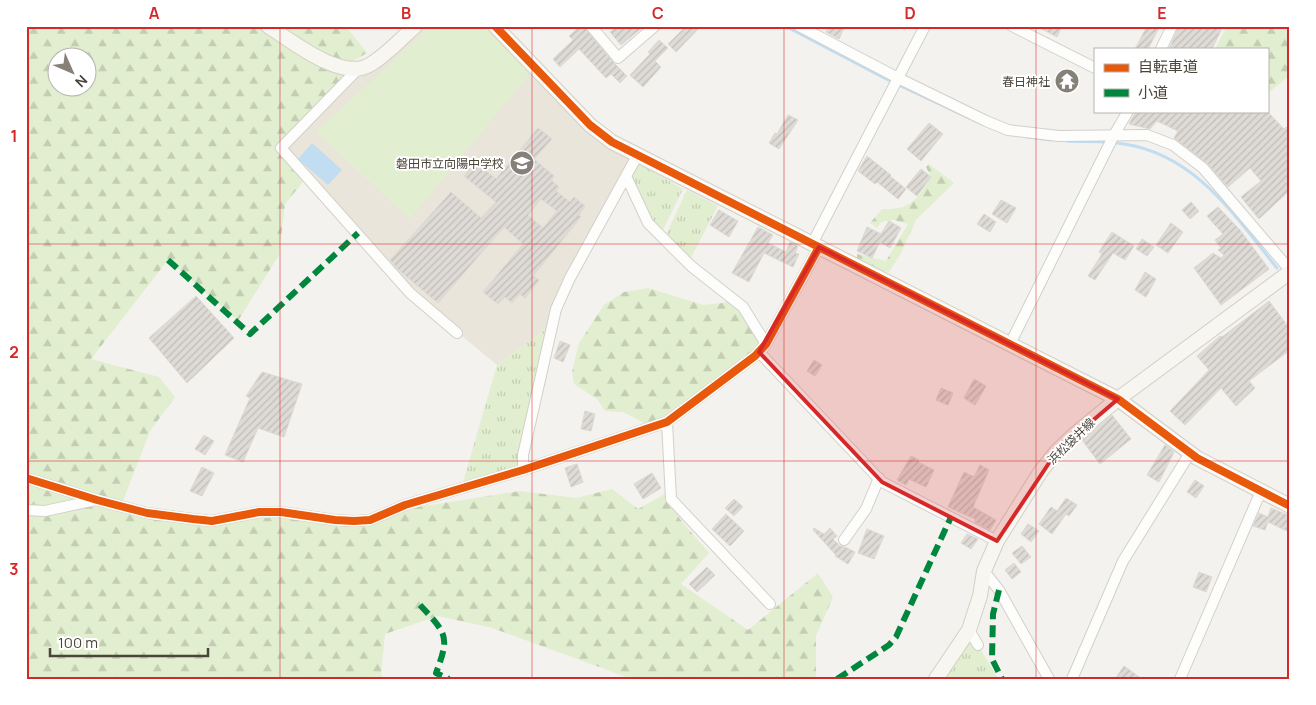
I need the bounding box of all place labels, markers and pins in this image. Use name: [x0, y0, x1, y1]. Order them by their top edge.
temple icon: 春日神社: [1054, 68, 1080, 94]
place label: 春日神社: [1002, 73, 1050, 90]
school or university icon: 磐田市立向陽中学校: [509, 150, 535, 176]
place label: 磐田市立向陽中学校: [396, 155, 504, 172]

